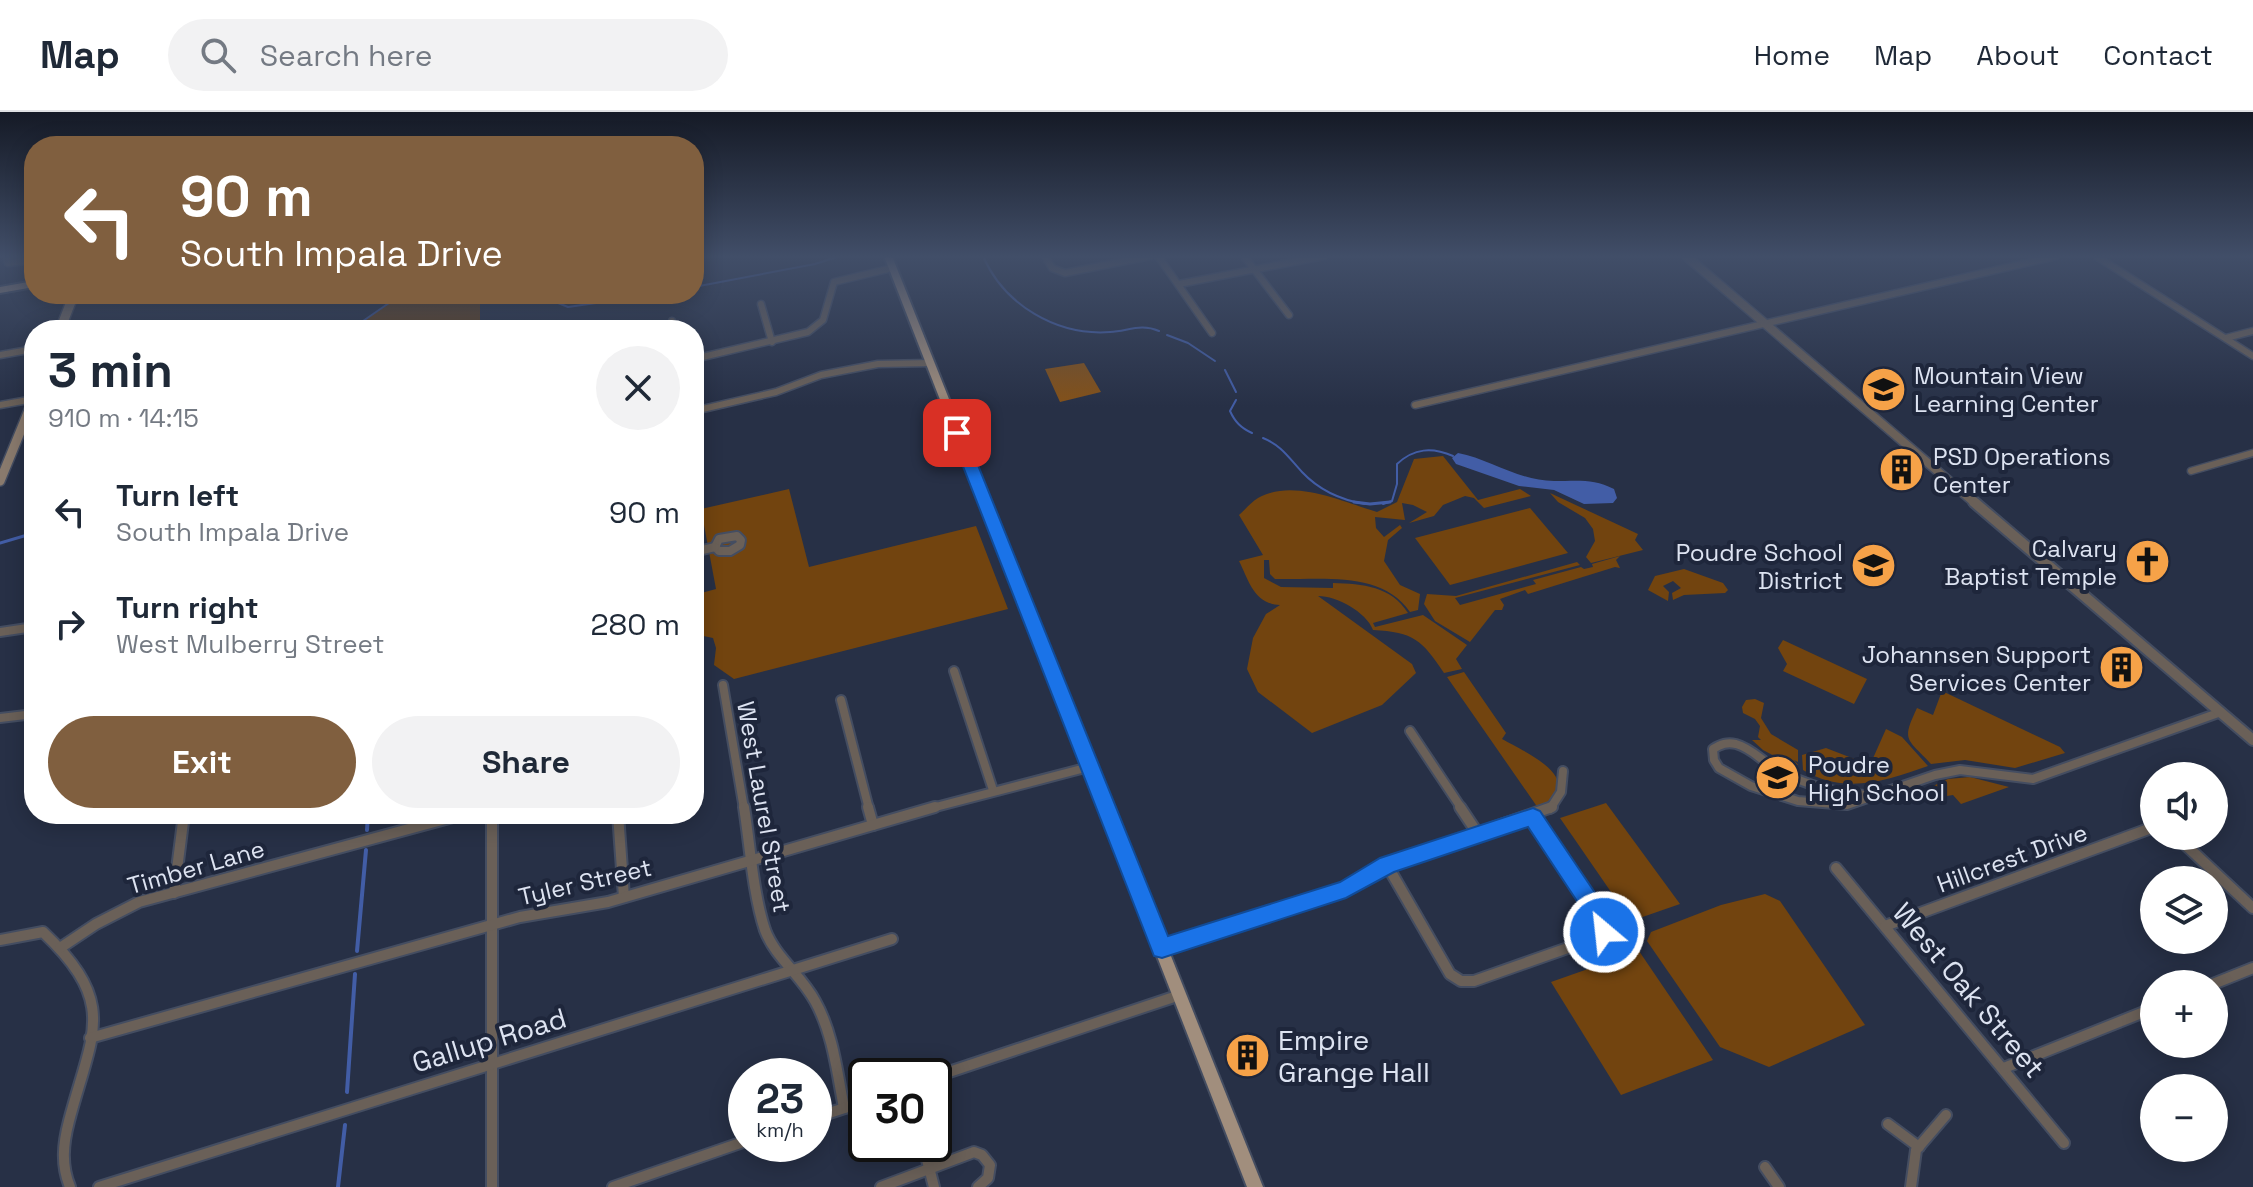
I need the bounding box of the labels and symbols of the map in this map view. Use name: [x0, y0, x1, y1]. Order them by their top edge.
place label: Mountain View Learning Center: [1914, 360, 2099, 419]
school or university icon: Mountain View Learning Center: [1859, 365, 1907, 413]
pin: [923, 399, 991, 467]
place label: PSD Operations Center: [1933, 441, 2111, 500]
building icon: PSD Operations Center: [1878, 446, 1926, 494]
place label: Calvary Baptist Temple: [1944, 533, 2117, 592]
place label: Poudre School District: [1676, 537, 1843, 596]
church icon: Calvary Baptist Temple: [2124, 538, 2172, 586]
school or university icon: Poudre School District: [1850, 542, 1898, 590]
place label: Johannsen Support Services Center: [1862, 639, 2091, 698]
building icon: Johannsen Support Services Center: [2098, 644, 2146, 692]
street label: West Laurel Street: [730, 699, 798, 915]
place label: Poudre High School: [1808, 749, 1945, 808]
school or university icon: Poudre High School: [1753, 754, 1801, 802]
street label: Hillcrest Drive: [1933, 816, 2091, 900]
street label: Timber Lane: [124, 833, 268, 901]
street label: Tyler Street: [515, 852, 655, 912]
position arrow: [1562, 890, 1646, 974]
street label: West Oak Street: [1885, 895, 2053, 1085]
street label: Gallup Road: [408, 999, 570, 1081]
place label: Empire Grange Hall: [1278, 1022, 1430, 1090]
building icon: Empire Grange Hall: [1223, 1032, 1271, 1080]
speed limit sign: 30: [848, 1058, 952, 1162]

